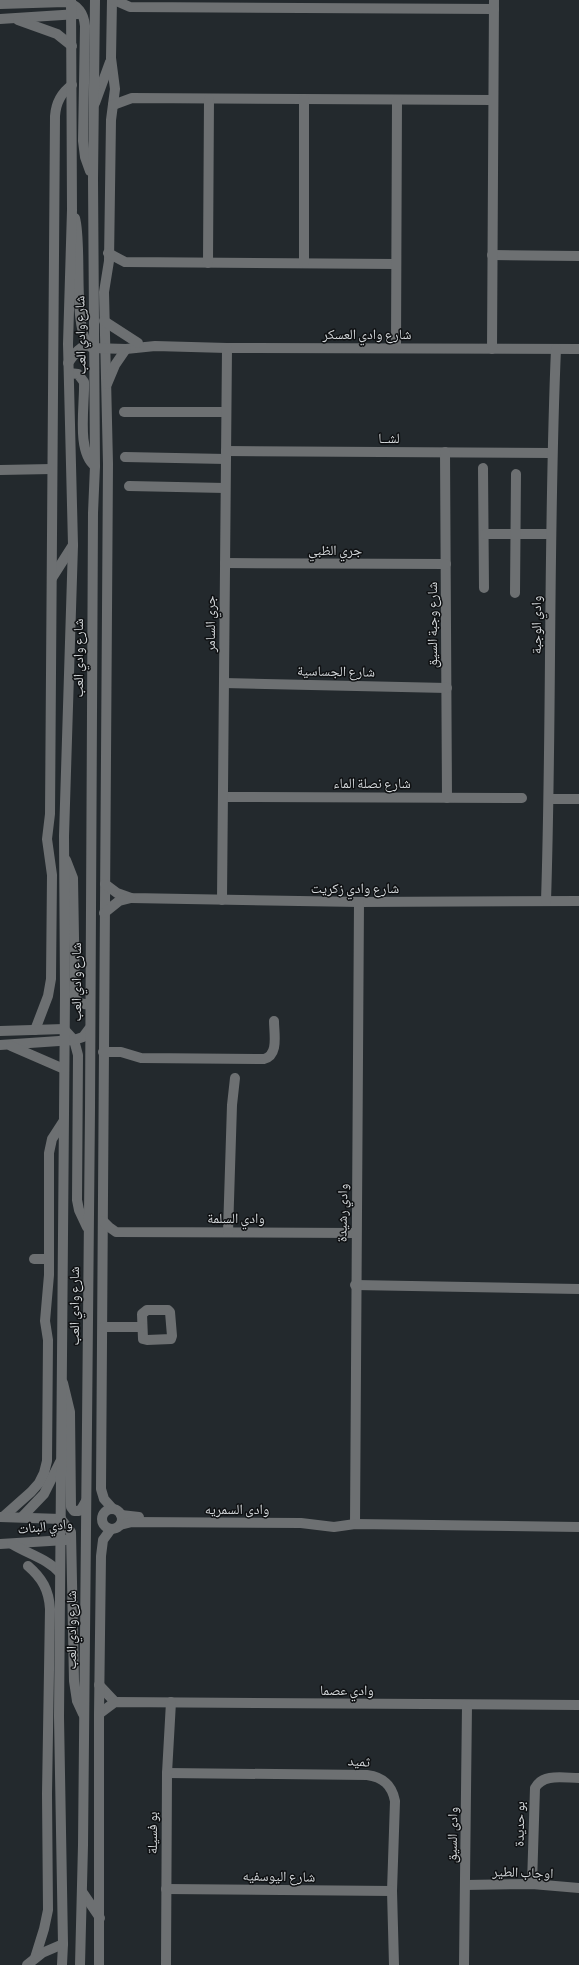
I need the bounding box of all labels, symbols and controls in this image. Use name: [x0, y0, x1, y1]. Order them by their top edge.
street label: شارع وادي العب: [71, 295, 92, 375]
street label: شارع وادي العسكر: [322, 326, 411, 346]
street label: لشــا: [378, 430, 400, 447]
street label: جري الظبي: [308, 542, 362, 562]
street label: شارع وجبة السيق: [424, 582, 442, 668]
street label: جري السامر: [202, 596, 222, 653]
street label: وادي الوجبة: [528, 596, 548, 654]
street label: شارع وادي العب: [70, 619, 90, 697]
street label: شارع الجساسية: [297, 662, 375, 682]
street label: شارع نصلة الماء: [333, 775, 411, 793]
street label: شارع وادي زكريت: [311, 880, 399, 900]
street label: شارع وادي العب: [68, 943, 88, 1021]
street label: وادي رشيدة: [333, 1184, 354, 1242]
street label: وادي السلمة: [207, 1210, 265, 1230]
street label: شارع وادي العب: [66, 1267, 86, 1345]
street label: وادى السمريه: [205, 1501, 269, 1518]
street label: وادي البنات: [17, 1515, 74, 1540]
street label: شارع وادي العب: [63, 1591, 83, 1669]
street label: وادي عصما: [320, 1682, 374, 1702]
street label: ثميد: [347, 1752, 371, 1771]
street label: بو حديدة: [511, 1801, 528, 1847]
street label: وادى السيق: [444, 1807, 462, 1863]
street label: بو فسيلة: [144, 1812, 161, 1854]
street label: اوجاب الطير: [491, 1863, 554, 1882]
street label: شارع اليوسفيه: [242, 1867, 316, 1887]

